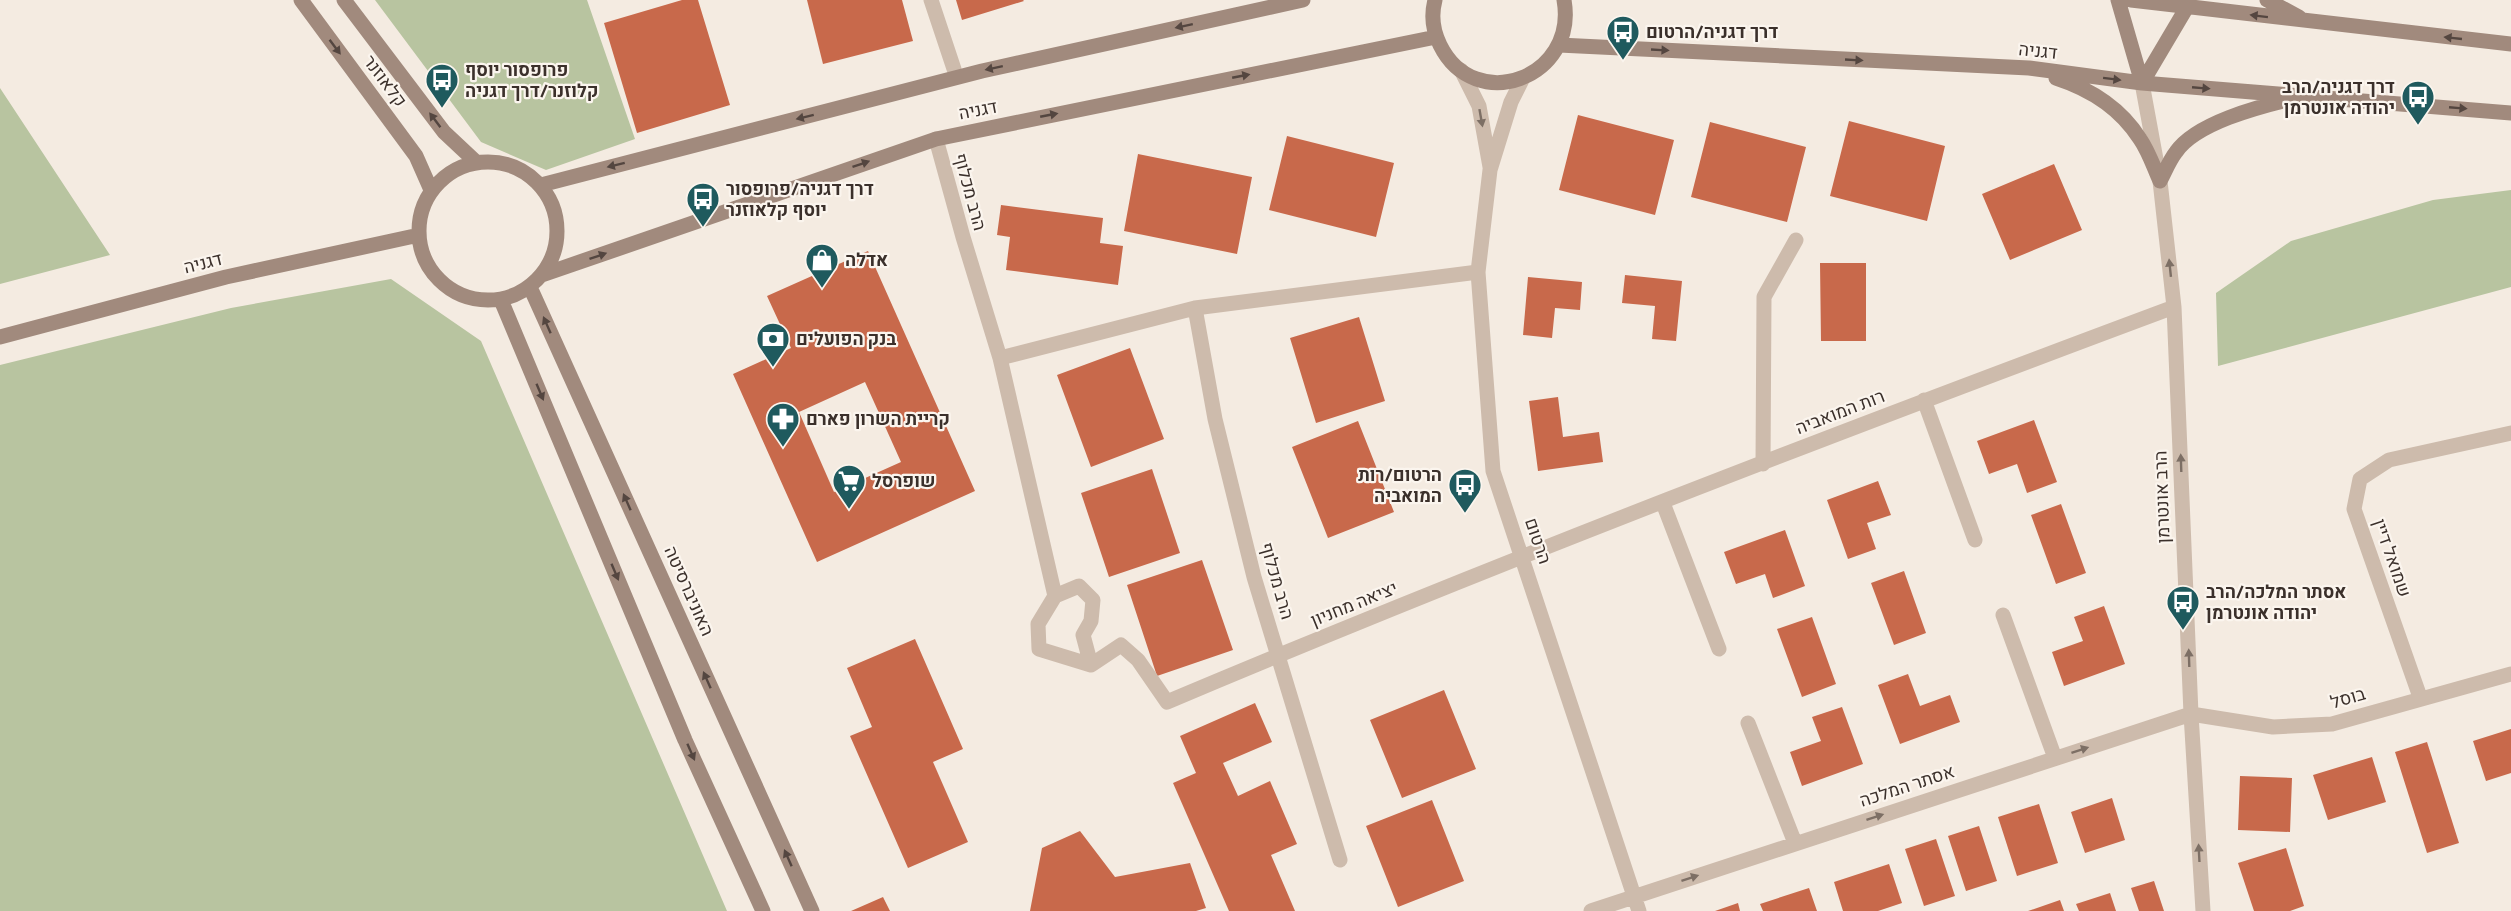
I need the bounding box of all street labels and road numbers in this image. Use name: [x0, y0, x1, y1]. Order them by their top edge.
street label: דגניה: [2017, 35, 2059, 66]
street label: קלאוזנר: [357, 49, 414, 112]
street label: דגניה: [956, 93, 1000, 126]
street label: הרב מכלוף: [947, 150, 994, 234]
street label: דגניה: [181, 245, 225, 280]
street label: רות המואביה: [1791, 382, 1888, 441]
street label: הרב אונטרמן: [2146, 450, 2177, 544]
street label: הרטום: [1518, 514, 1559, 568]
street label: שמואל דיין: [2366, 515, 2418, 601]
street label: הרב מכלוף: [1254, 539, 1301, 623]
street label: האוניברסיטה: [658, 541, 721, 640]
street label: יציאה מחניון: [1306, 574, 1401, 633]
street label: בוסל: [2327, 680, 2369, 715]
street label: אסתר המלכה: [1856, 757, 1958, 814]

